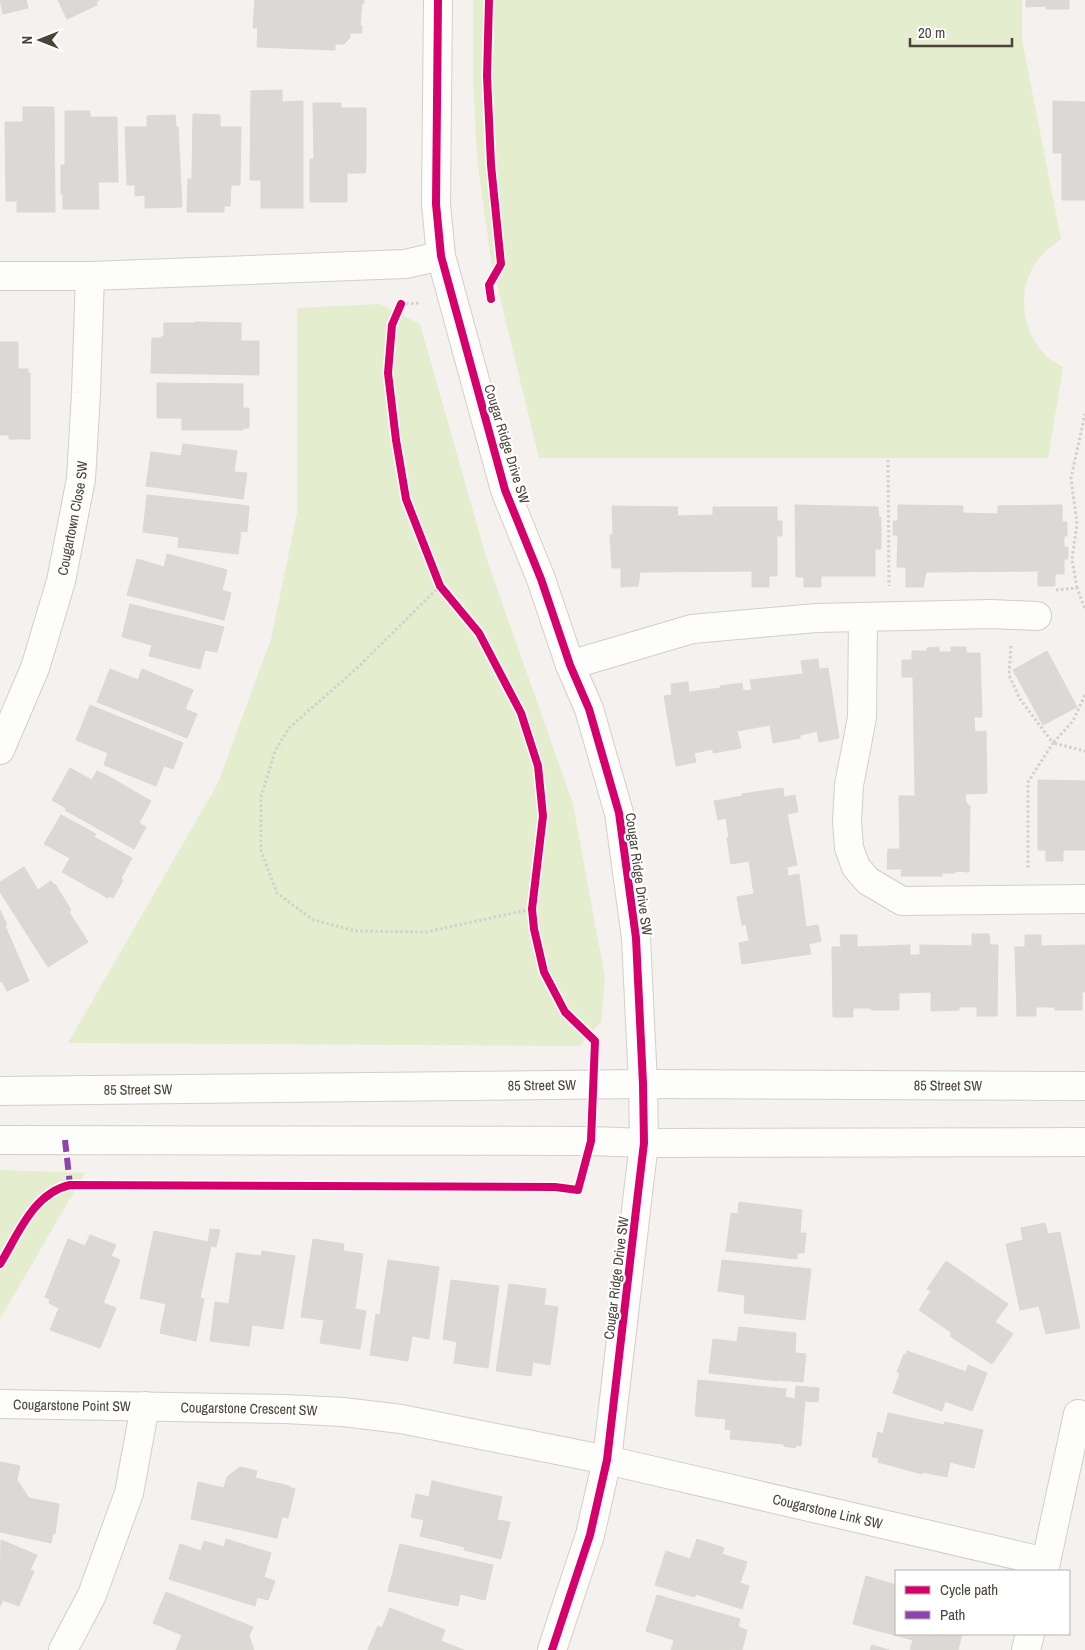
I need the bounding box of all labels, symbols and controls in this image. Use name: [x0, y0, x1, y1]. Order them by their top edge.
north arrow: [15, 15, 65, 65]
scale bar: [910, 15, 1012, 47]
text: 20 m: [918, 22, 945, 43]
text: N: [18, 36, 36, 44]
street label: Cougar Ridge Drive SW: [480, 382, 534, 506]
street label: Cougartown Close SW: [53, 460, 91, 577]
street label: Cougar Ridge Drive SW: [621, 811, 657, 937]
street label: 85 Street SW: [508, 1076, 576, 1094]
street label: 85 Street SW: [914, 1076, 982, 1095]
street label: 85 Street SW: [104, 1080, 172, 1099]
street label: Cougar Ridge Drive SW: [600, 1215, 632, 1341]
street label: Cougarstone Point SW: [13, 1395, 131, 1415]
street label: Cougarstone Crescent SW: [180, 1398, 318, 1420]
street label: Cougarstone Link SW: [771, 1490, 885, 1533]
legend: [895, 1570, 1070, 1635]
text: Cycle path: [940, 1579, 998, 1600]
text: Path: [940, 1604, 965, 1625]

